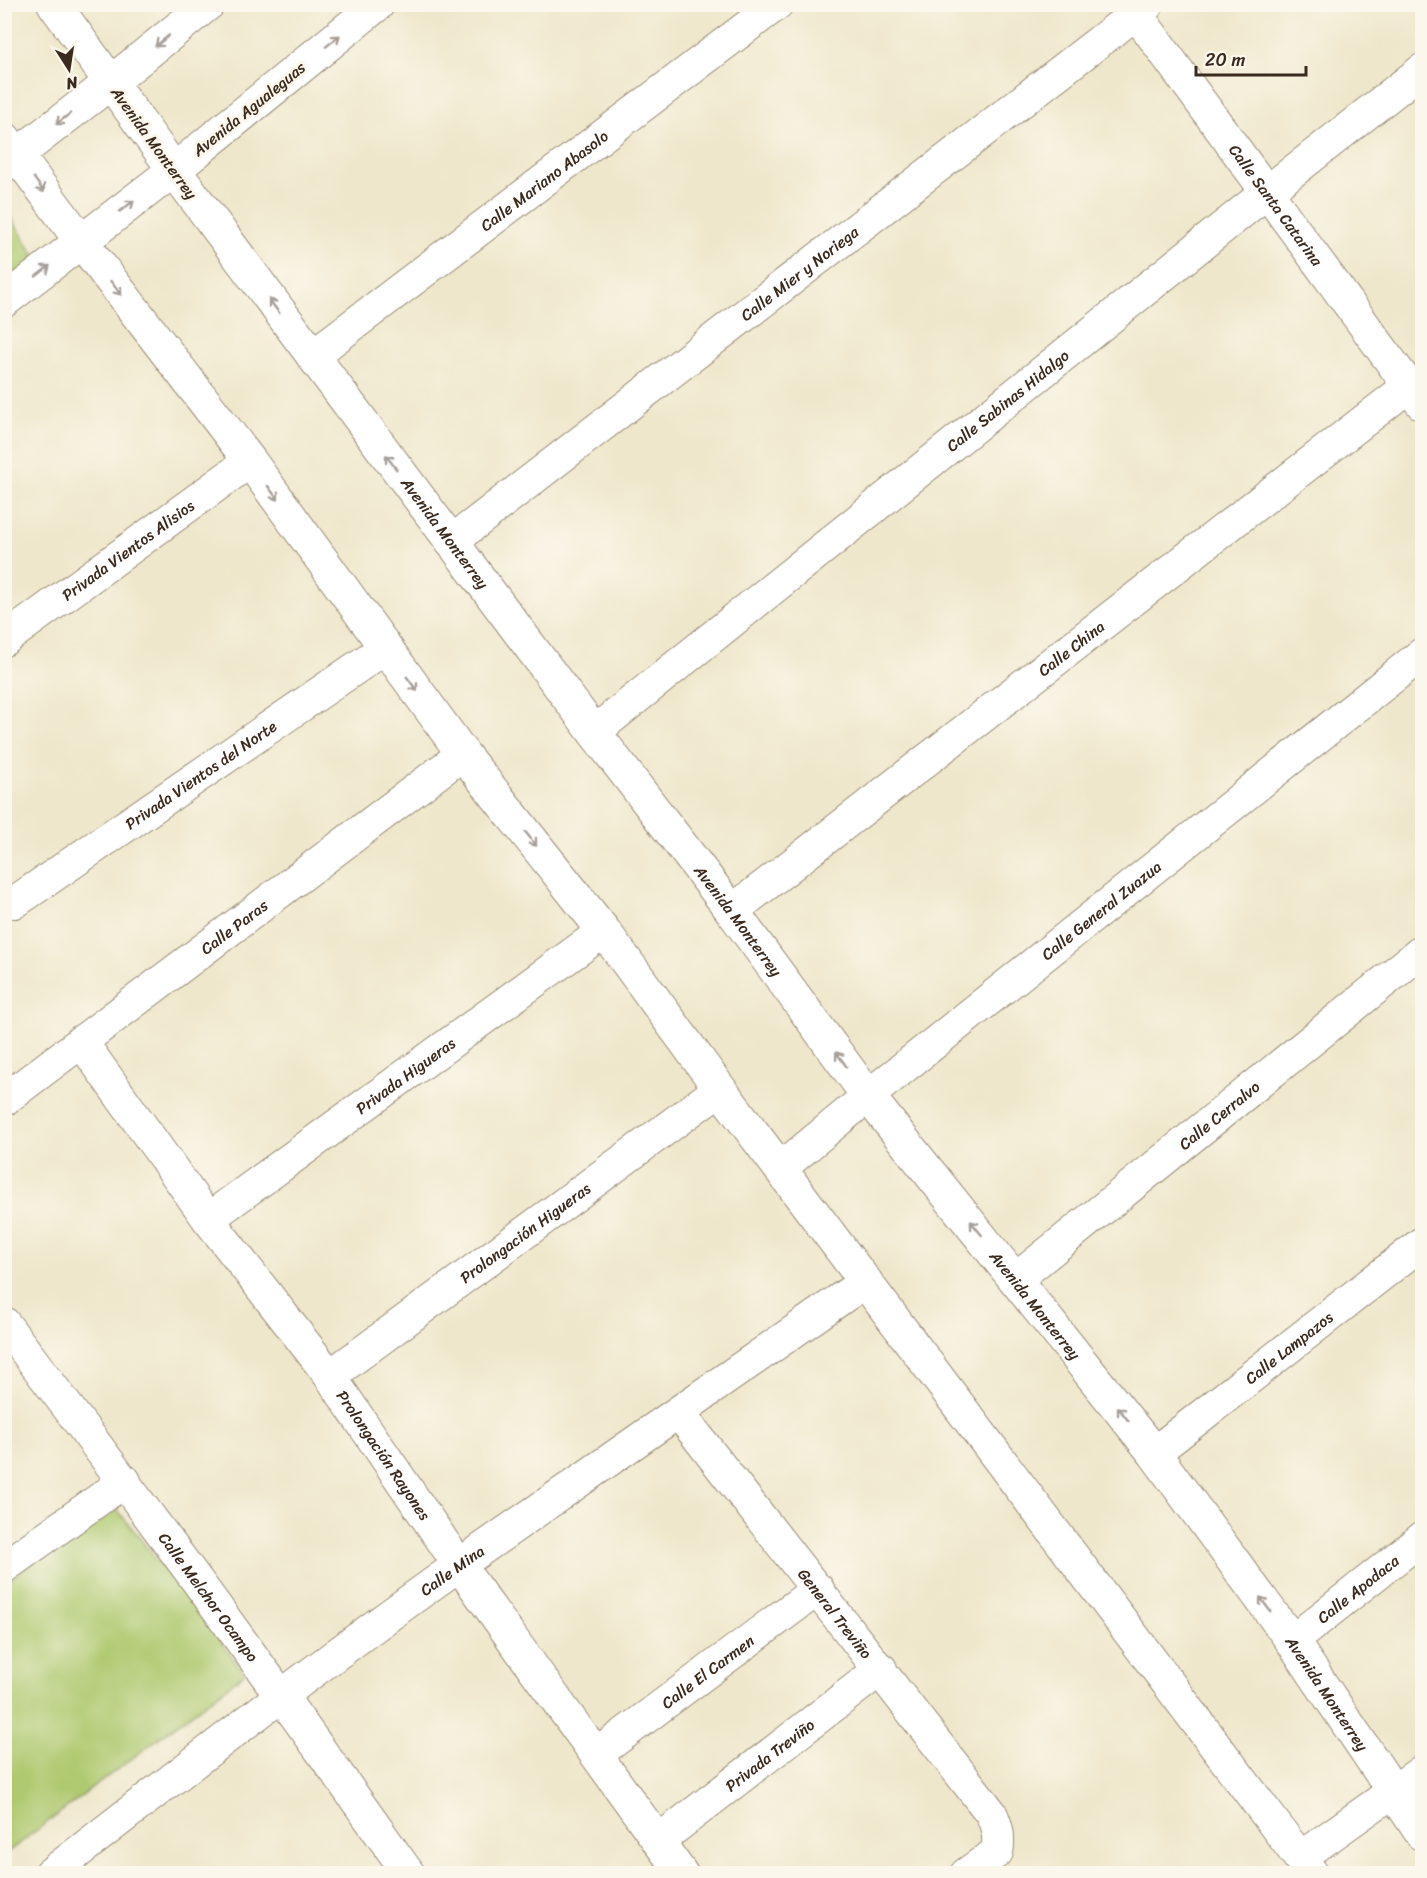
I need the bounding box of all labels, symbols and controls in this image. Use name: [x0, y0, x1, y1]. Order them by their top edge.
one-way arrow: [325, 34, 341, 47]
one-way arrow: [154, 35, 170, 48]
north arrow: [39, 39, 99, 99]
scale bar: [1196, 39, 1306, 77]
text: 20 m: [1205, 44, 1245, 76]
street label: Avenida Agualeguas: [185, 53, 313, 165]
text: N: [63, 68, 81, 99]
street label: Avenida Monterrey: [102, 79, 206, 206]
one-way arrow: [56, 113, 72, 126]
street label: Calle Mariano Abasolo: [473, 122, 615, 239]
street label: Calle Santa Catarina: [1221, 137, 1332, 273]
one-way arrow: [33, 177, 45, 193]
one-way arrow: [119, 200, 135, 213]
street label: Calle Mier y Noriega: [734, 217, 866, 329]
one-way arrow: [34, 265, 50, 278]
one-way arrow: [110, 279, 123, 295]
one-way arrow: [268, 298, 280, 314]
street label: Calle Sabinas Hidalgo: [939, 341, 1076, 459]
one-way arrow: [385, 454, 397, 470]
street label: Avenida Monterrey: [393, 470, 497, 596]
one-way arrow: [267, 484, 279, 500]
street label: Privada Vientos Alisios: [55, 491, 201, 609]
street label: Calle China: [1031, 612, 1111, 684]
one-way arrow: [406, 676, 418, 692]
street label: Privada Vientos del Norte: [118, 712, 283, 837]
one-way arrow: [524, 831, 537, 847]
street label: Calle General Zuazua: [1034, 853, 1168, 968]
street label: Avenida Monterrey: [686, 857, 791, 983]
street label: Calle Paras: [194, 891, 275, 962]
street label: Privada Higueras: [349, 1029, 462, 1122]
one-way arrow: [835, 1052, 847, 1068]
street label: Calle Cerralvo: [1172, 1073, 1266, 1157]
street label: Prolongación Higueras: [453, 1174, 597, 1291]
one-way arrow: [969, 1221, 982, 1237]
street label: Avenida Monterrey: [982, 1243, 1089, 1367]
street label: Calle Lampazos: [1238, 1303, 1340, 1392]
street label: Prolongación Rayones: [329, 1384, 439, 1527]
one-way arrow: [1117, 1406, 1130, 1422]
street label: Calle Melchor Ocampo: [151, 1525, 267, 1668]
street label: Calle Mina: [413, 1537, 491, 1603]
street label: Calle Apodaca: [1310, 1546, 1406, 1631]
street label: General Treviño: [790, 1561, 880, 1665]
one-way arrow: [1259, 1596, 1271, 1612]
street label: Calle El Carmen: [654, 1626, 761, 1716]
street label: Avenida Monterrey: [1277, 1629, 1377, 1758]
street label: Privada Treviño: [718, 1711, 821, 1799]

